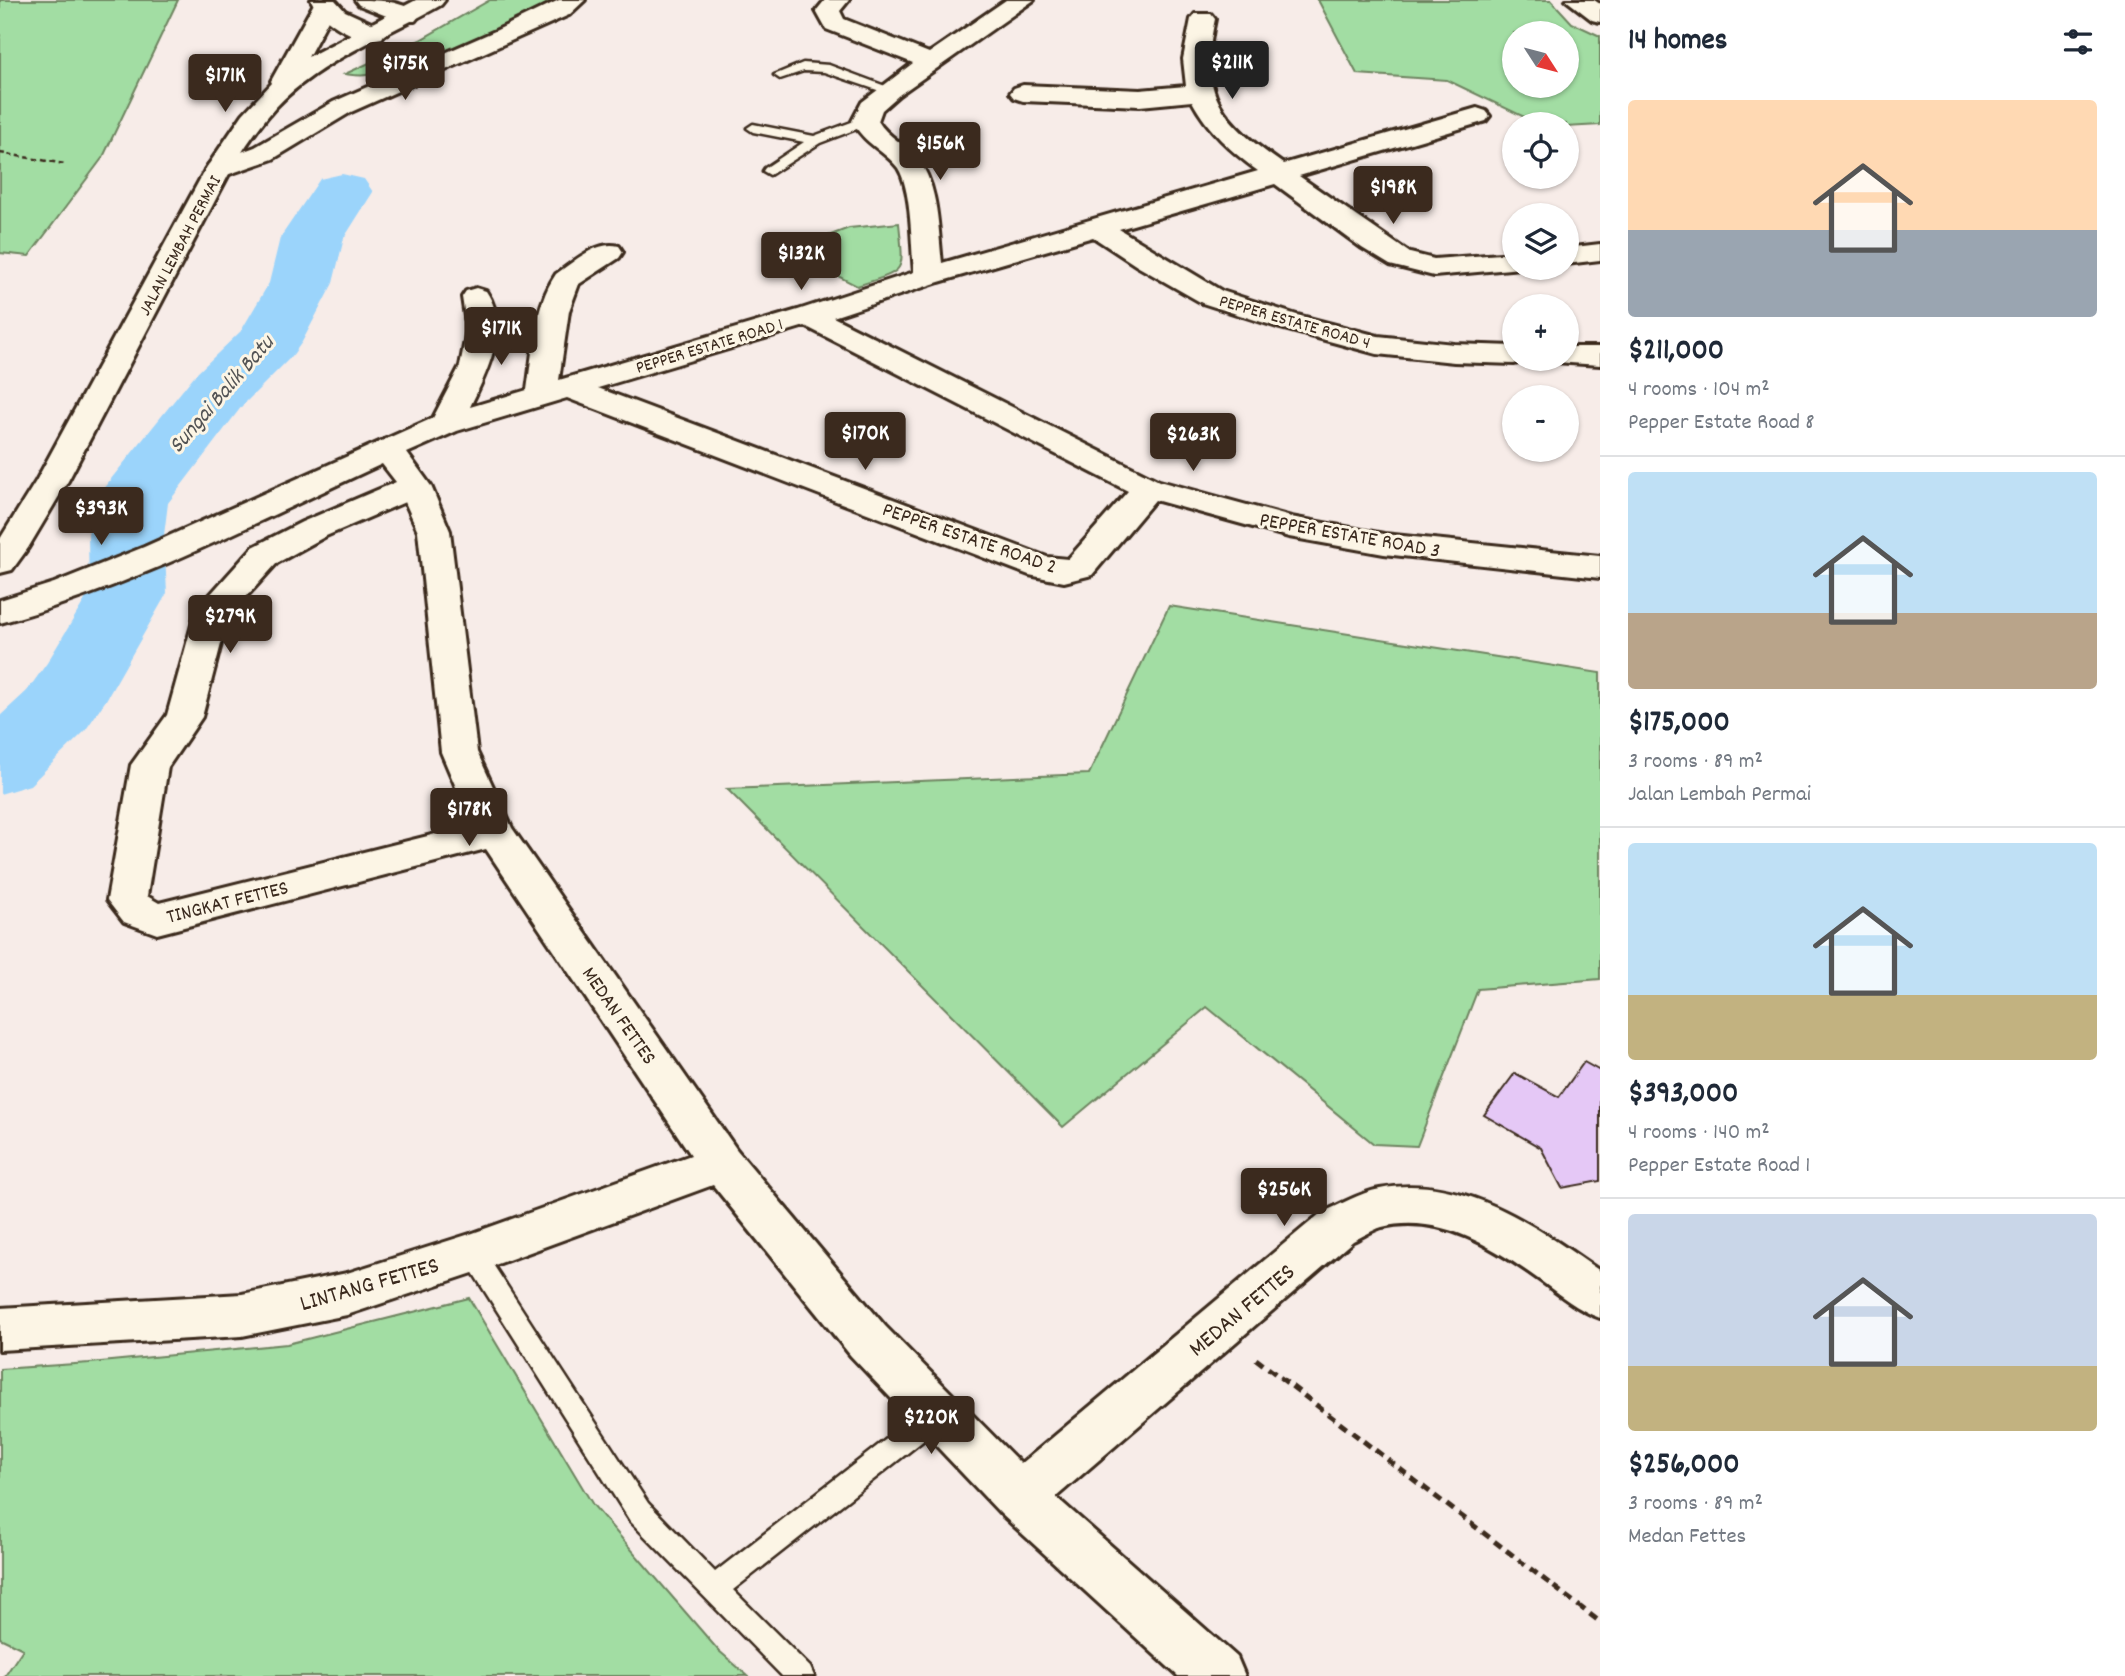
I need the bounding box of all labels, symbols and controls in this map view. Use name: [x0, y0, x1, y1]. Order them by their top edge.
north arrow: [1502, 21, 1578, 98]
map controls: [1502, 21, 1579, 462]
text: 14 homes: [1628, 21, 1727, 64]
icon: filters: [2059, 23, 2097, 61]
pin: $175K: [356, 42, 454, 102]
pin: $211K: [1183, 42, 1281, 101]
text: $211K: [1211, 47, 1253, 80]
text: $175K: [382, 48, 428, 81]
pin: $171K: [176, 54, 274, 114]
text: $171K: [204, 60, 246, 93]
button: locate: [1502, 112, 1579, 189]
pin: $156K: [891, 122, 989, 182]
text: $156K: [915, 128, 965, 161]
icon: home: [1800, 145, 1926, 271]
pin: $198K: [1344, 166, 1442, 226]
street label: JALAN LEMBAH PERMAI: [134, 171, 229, 321]
text: $198K: [1369, 172, 1417, 205]
button: layers: [1502, 203, 1579, 280]
pin: $132K: [752, 232, 850, 292]
text: $132K: [777, 238, 825, 271]
street label: PEPPER ESTATE ROAD 4: [1216, 290, 1373, 357]
button: +: [1502, 294, 1579, 371]
pin: $171K: [452, 308, 550, 367]
text: $171K: [480, 313, 522, 346]
street label: PEPPER ESTATE ROAD 1: [633, 313, 786, 382]
water label: Sungai Balik Batu: [162, 327, 285, 462]
text: $211,000: [1628, 331, 1724, 374]
text: 4 rooms · 104 m²: [1628, 374, 1770, 407]
button: −: [1502, 385, 1579, 462]
text: Pepper Estate Road 8: [1628, 407, 1814, 440]
pin: $170K: [816, 412, 914, 472]
pin: $263K: [1144, 414, 1242, 473]
text: $170K: [841, 418, 889, 451]
text: $263K: [1166, 419, 1220, 452]
pin: $393K: [52, 488, 150, 547]
text: $393K: [74, 493, 128, 526]
street label: PEPPER ESTATE ROAD 2: [878, 496, 1060, 584]
street label: PEPPER ESTATE ROAD 3: [1257, 506, 1442, 568]
icon: home: [1800, 517, 1926, 643]
pin: $279K: [181, 596, 279, 655]
text: $279K: [204, 601, 256, 634]
text: $175,000: [1628, 703, 1730, 746]
text: 3 rooms · 89 m²: [1628, 746, 1763, 779]
text: Jalan Lembah Permai: [1628, 779, 1811, 812]
pin: $178K: [420, 788, 518, 848]
text: $178K: [446, 794, 492, 827]
street label: TINGKAT FETTES: [164, 874, 292, 934]
icon: home: [1800, 888, 1926, 1014]
street label: MEDAN FETTES: [573, 961, 662, 1072]
text: $393,000: [1628, 1074, 1738, 1117]
text: 4 rooms · 140 m²: [1628, 1117, 1770, 1150]
text: Pepper Estate Road 1: [1628, 1150, 1810, 1183]
pin: $256K: [1235, 1168, 1333, 1228]
text: $256K: [1257, 1174, 1311, 1207]
street label: LINTANG FETTES: [296, 1250, 444, 1322]
street label: MEDAN FETTES: [1182, 1256, 1304, 1366]
icon: home: [1800, 1259, 1926, 1385]
pin: $220K: [882, 1396, 980, 1456]
text: $220K: [904, 1402, 958, 1435]
text: $256,000: [1628, 1445, 1740, 1488]
text: 3 rooms · 89 m²: [1628, 1488, 1763, 1521]
text: Medan Fettes: [1628, 1521, 1746, 1554]

